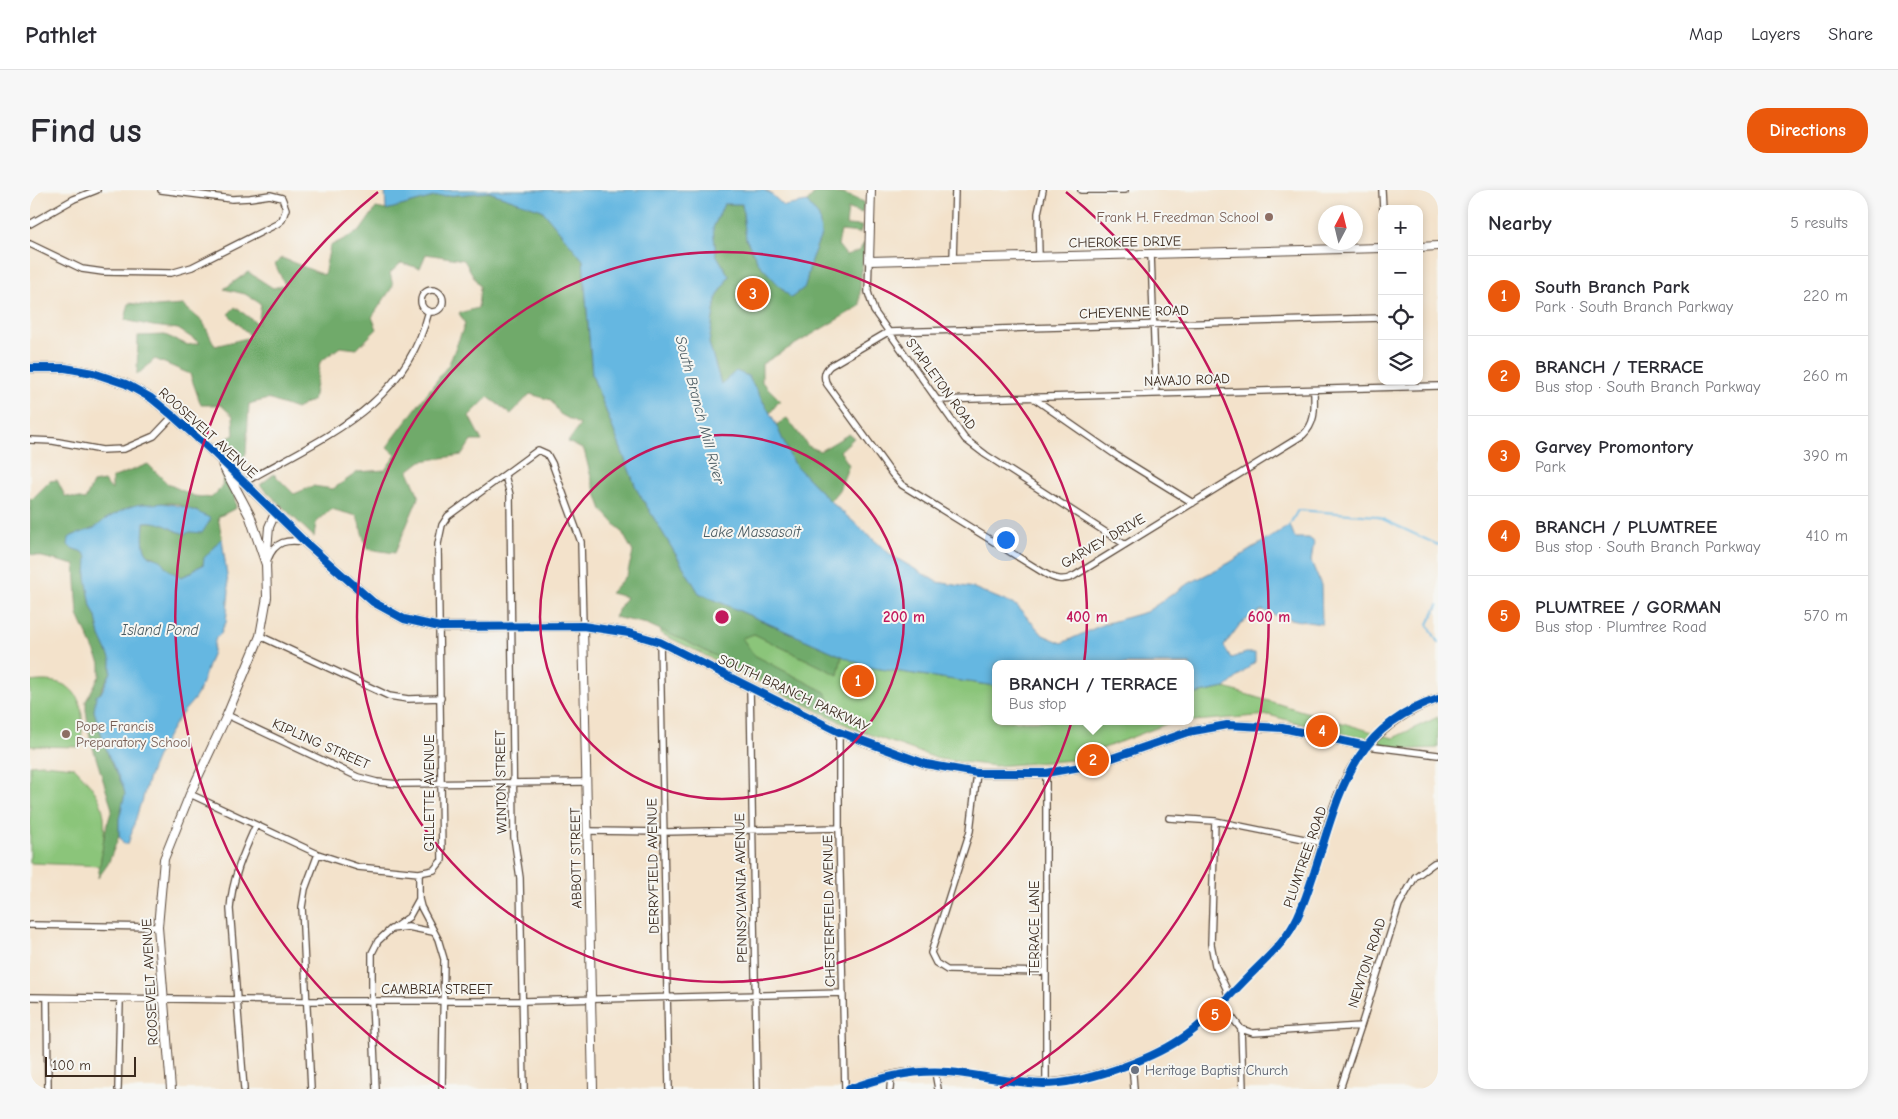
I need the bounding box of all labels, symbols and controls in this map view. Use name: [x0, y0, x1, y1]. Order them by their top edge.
text: Pathlet: [25, 21, 96, 49]
text: Map: [1689, 24, 1723, 45]
text: Layers: [1751, 24, 1800, 45]
text: Share: [1828, 24, 1873, 45]
button: Directions: [1747, 108, 1868, 153]
text: Find us: [30, 110, 142, 151]
north arrow: [1318, 205, 1363, 250]
map controls: [1378, 205, 1423, 385]
button: +: [1378, 205, 1423, 250]
place label: Frank H. Freedman School: [1096, 209, 1259, 226]
marker: Frank H. Freedman School: [1263, 211, 1275, 223]
text: Nearby: [1488, 211, 1552, 235]
text: 5 results: [1790, 214, 1848, 232]
street label: CHEROKEE DRIVE: [1069, 233, 1181, 251]
button: −: [1378, 250, 1423, 295]
pin: 3: [737, 275, 769, 313]
text: South Branch Park: [1535, 276, 1690, 298]
text: 1: [1501, 287, 1507, 305]
text: 220 m: [1803, 287, 1848, 305]
button: locate: [1378, 295, 1423, 340]
text: Park · South Branch Parkway: [1535, 298, 1733, 316]
street label: CHEYENNE ROAD: [1079, 302, 1189, 322]
water label: South Branch Mill River: [672, 334, 729, 487]
street label: STAPLETON ROAD: [902, 335, 980, 433]
button: layers: [1378, 340, 1423, 385]
text: BRANCH / TERRACE: [1535, 356, 1704, 378]
text: 2: [1500, 367, 1508, 385]
text: 260 m: [1803, 367, 1848, 385]
street label: NAVAJO ROAD: [1144, 370, 1230, 390]
text: Bus stop · South Branch Parkway: [1535, 378, 1760, 396]
street label: ROOSEVELT AVENUE: [155, 384, 261, 482]
text: Garvey Promontory: [1535, 436, 1693, 458]
text: 3: [1500, 447, 1508, 465]
text: 390 m: [1803, 447, 1848, 465]
text: Park: [1535, 458, 1566, 476]
street label: GARVEY DRIVE: [1058, 510, 1148, 572]
text: BRANCH / PLUMTREE: [1535, 516, 1717, 538]
water label: Lake Massasoit: [703, 523, 802, 541]
your location: [993, 527, 1019, 553]
text: 4: [1500, 527, 1508, 545]
text: 410 m: [1806, 527, 1848, 545]
text: Bus stop · South Branch Parkway: [1535, 538, 1760, 556]
text: PLUMTREE / GORMAN: [1535, 596, 1721, 618]
text: 5: [1500, 607, 1508, 625]
text: 570 m: [1803, 607, 1848, 625]
centre of rings: [713, 608, 731, 626]
text: 200 m: [883, 608, 925, 626]
text: 400 m: [1066, 608, 1108, 626]
text: 600 m: [1248, 608, 1290, 626]
text: Bus stop · Plumtree Road: [1535, 618, 1707, 636]
water label: Island Pond: [121, 621, 200, 639]
street label: SOUTH BRANCH PARKWAY: [716, 650, 873, 736]
popup: [992, 660, 1194, 725]
pin: 1: [842, 662, 874, 700]
text: BRANCH / TERRACE: [1009, 673, 1177, 695]
text: Bus stop: [1009, 695, 1067, 713]
pin: 4: [1306, 712, 1338, 750]
street label: KIPLING STREET: [270, 715, 373, 773]
place label: Pope Francis Preparatory School: [76, 718, 191, 751]
marker: Pope Francis Preparatory School: [60, 728, 72, 740]
street label: WINTON STREET: [492, 729, 510, 834]
street label: GILLETTE AVENUE: [421, 735, 438, 851]
pin: 2: [1077, 741, 1109, 779]
street label: DERRYFIELD AVENUE: [643, 798, 663, 934]
street label: PLUMTREE ROAD: [1280, 804, 1330, 910]
street label: ABBOTT STREET: [567, 807, 585, 909]
street label: PENNSYLVANIA AVENUE: [731, 813, 751, 963]
street label: CHESTERFIELD AVENUE: [819, 835, 839, 987]
street label: TERRACE LANE: [1026, 880, 1043, 976]
street label: NEWTON ROAD: [1344, 916, 1390, 1010]
street label: ROOSEVELT AVENUE: [138, 918, 162, 1046]
street label: CAMBRIA STREET: [381, 981, 493, 998]
pin: 5: [1199, 996, 1231, 1034]
scale bar: [45, 1054, 136, 1077]
text: 100 m: [52, 1057, 91, 1074]
place label: Heritage Baptist Church: [1145, 1062, 1288, 1079]
marker: Heritage Baptist Church: [1129, 1064, 1141, 1076]

